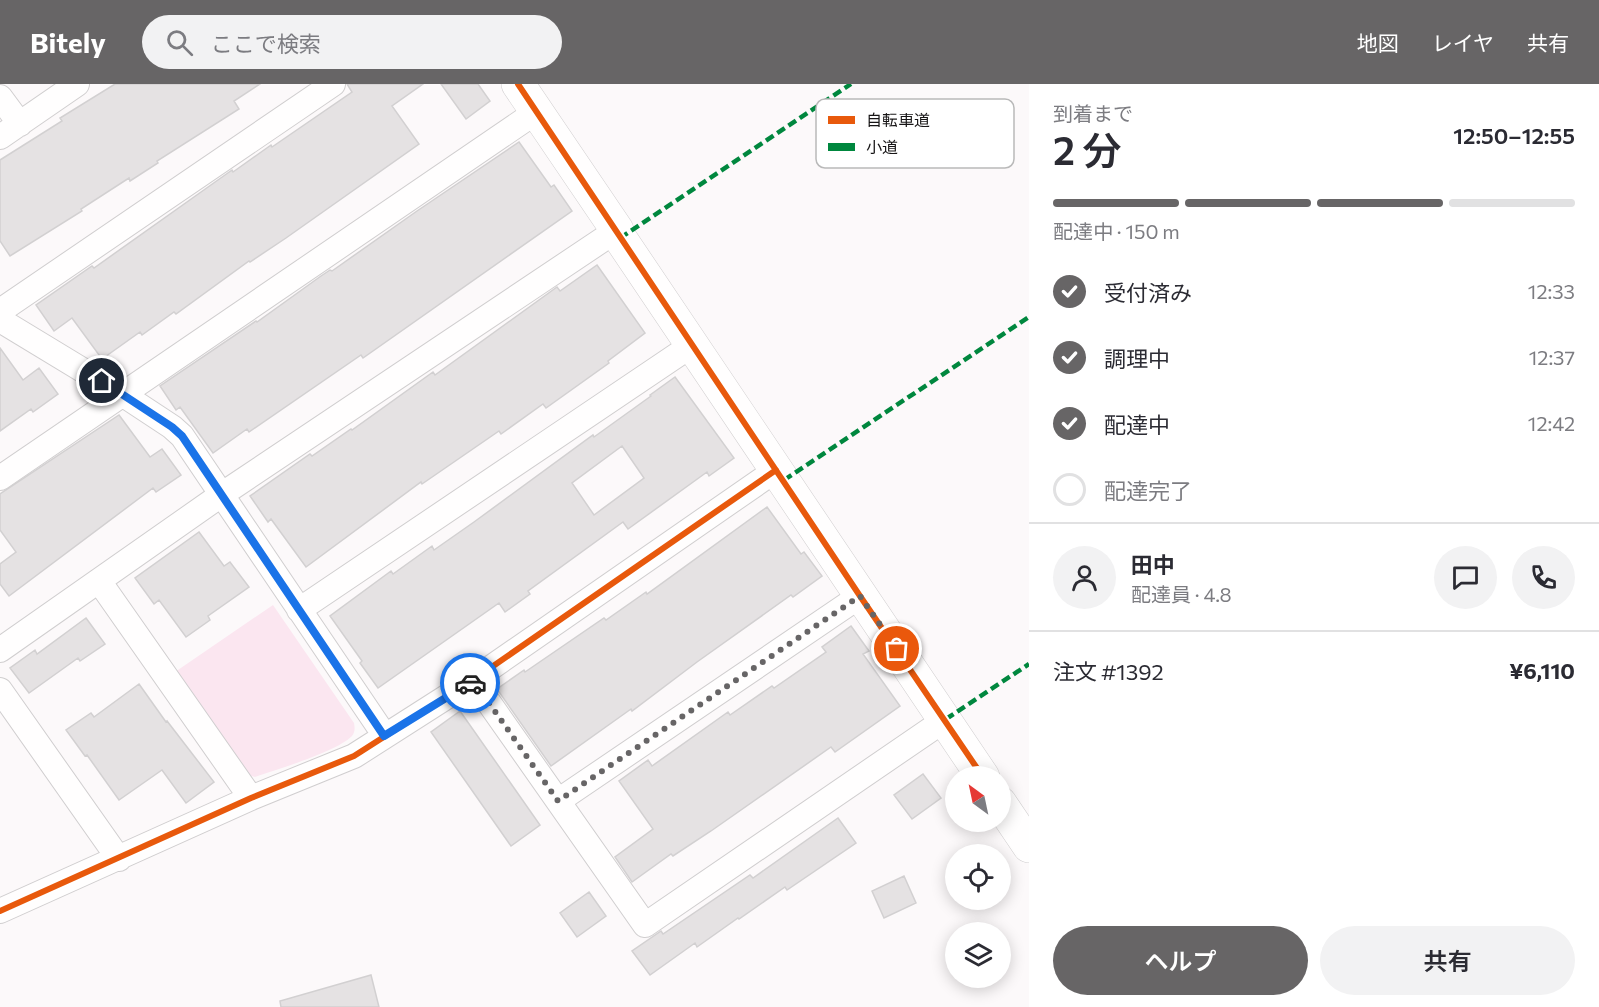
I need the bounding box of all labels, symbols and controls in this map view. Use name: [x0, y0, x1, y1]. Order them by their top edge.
search box: [142, 15, 562, 69]
text: Bitely: [30, 25, 106, 59]
icon: search: [163, 26, 196, 59]
text: ここで検索: [211, 30, 321, 57]
text: 地図: [1357, 30, 1399, 55]
text: レイヤ: [1432, 30, 1494, 55]
text: 共有: [1527, 30, 1569, 55]
legend: [816, 99, 1014, 168]
text: 到着まで: [1053, 101, 1133, 125]
text: 自転車道: [866, 110, 930, 129]
text: 12:50–12:55: [1453, 122, 1575, 149]
text: 2 分: [1053, 125, 1121, 173]
text: 小道: [866, 137, 898, 156]
text: 配達中 · 150 m: [1053, 219, 1180, 243]
icon: check: [1053, 275, 1086, 308]
text: 受付済み: [1104, 279, 1192, 306]
text: 12:33: [1528, 279, 1575, 303]
icon: check: [1053, 341, 1086, 374]
text: 調理中: [1104, 345, 1170, 372]
text: 12:37: [1529, 345, 1575, 369]
pin: [76, 355, 127, 406]
icon: home: [85, 364, 118, 397]
icon: check: [1053, 407, 1086, 440]
text: 配達中: [1104, 411, 1170, 438]
text: 12:42: [1528, 411, 1575, 435]
text: 配達完了: [1104, 477, 1192, 504]
button: person: [1053, 546, 1116, 609]
button: chat: [1434, 546, 1497, 609]
button: phone: [1512, 546, 1575, 609]
text: 田中: [1131, 551, 1175, 578]
text: 配達員 · 4.8: [1131, 582, 1232, 606]
pin: [871, 623, 922, 674]
icon: bag: [880, 632, 913, 665]
courier: [440, 653, 500, 713]
text: ¥6,110: [1509, 657, 1575, 684]
text: 注文 #1392: [1053, 658, 1164, 685]
icon: car: [454, 667, 487, 700]
north arrow: [945, 766, 1011, 832]
map controls: [945, 766, 1011, 988]
button: locate: [945, 844, 1011, 910]
button: layers: [945, 922, 1011, 988]
button: ヘルプ: [1053, 926, 1308, 995]
button: 共有: [1320, 926, 1575, 995]

